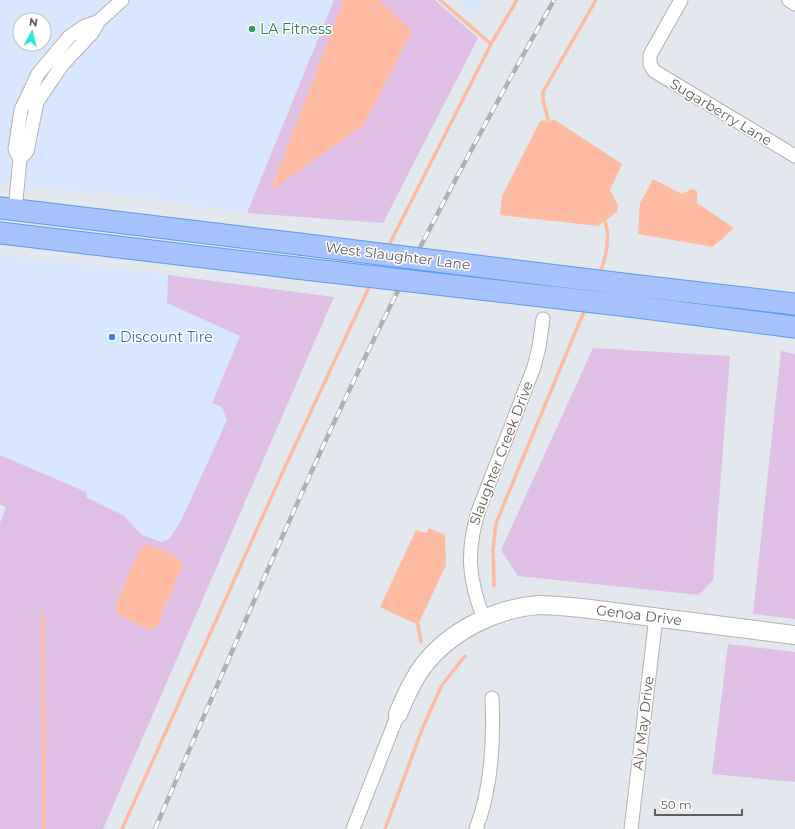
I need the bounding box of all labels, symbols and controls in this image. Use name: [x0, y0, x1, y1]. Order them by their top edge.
north arrow: [12, 12, 52, 52]
text: N: [28, 15, 39, 30]
place label: LA Fitness: [260, 20, 332, 38]
marker: LA Fitness: [247, 24, 257, 34]
street label: Sugarberry Lane: [667, 74, 775, 150]
street label: West Slaughter Lane: [324, 238, 472, 274]
place label: Discount Tire: [120, 328, 213, 346]
marker: Discount Tire: [107, 332, 117, 342]
street label: Slaughter Creek Drive: [465, 378, 537, 528]
street label: Genoa Drive: [595, 601, 683, 629]
street label: Aly May Drive: [628, 675, 658, 771]
scale bar: [655, 791, 742, 817]
text: 50 m: [661, 797, 692, 812]

